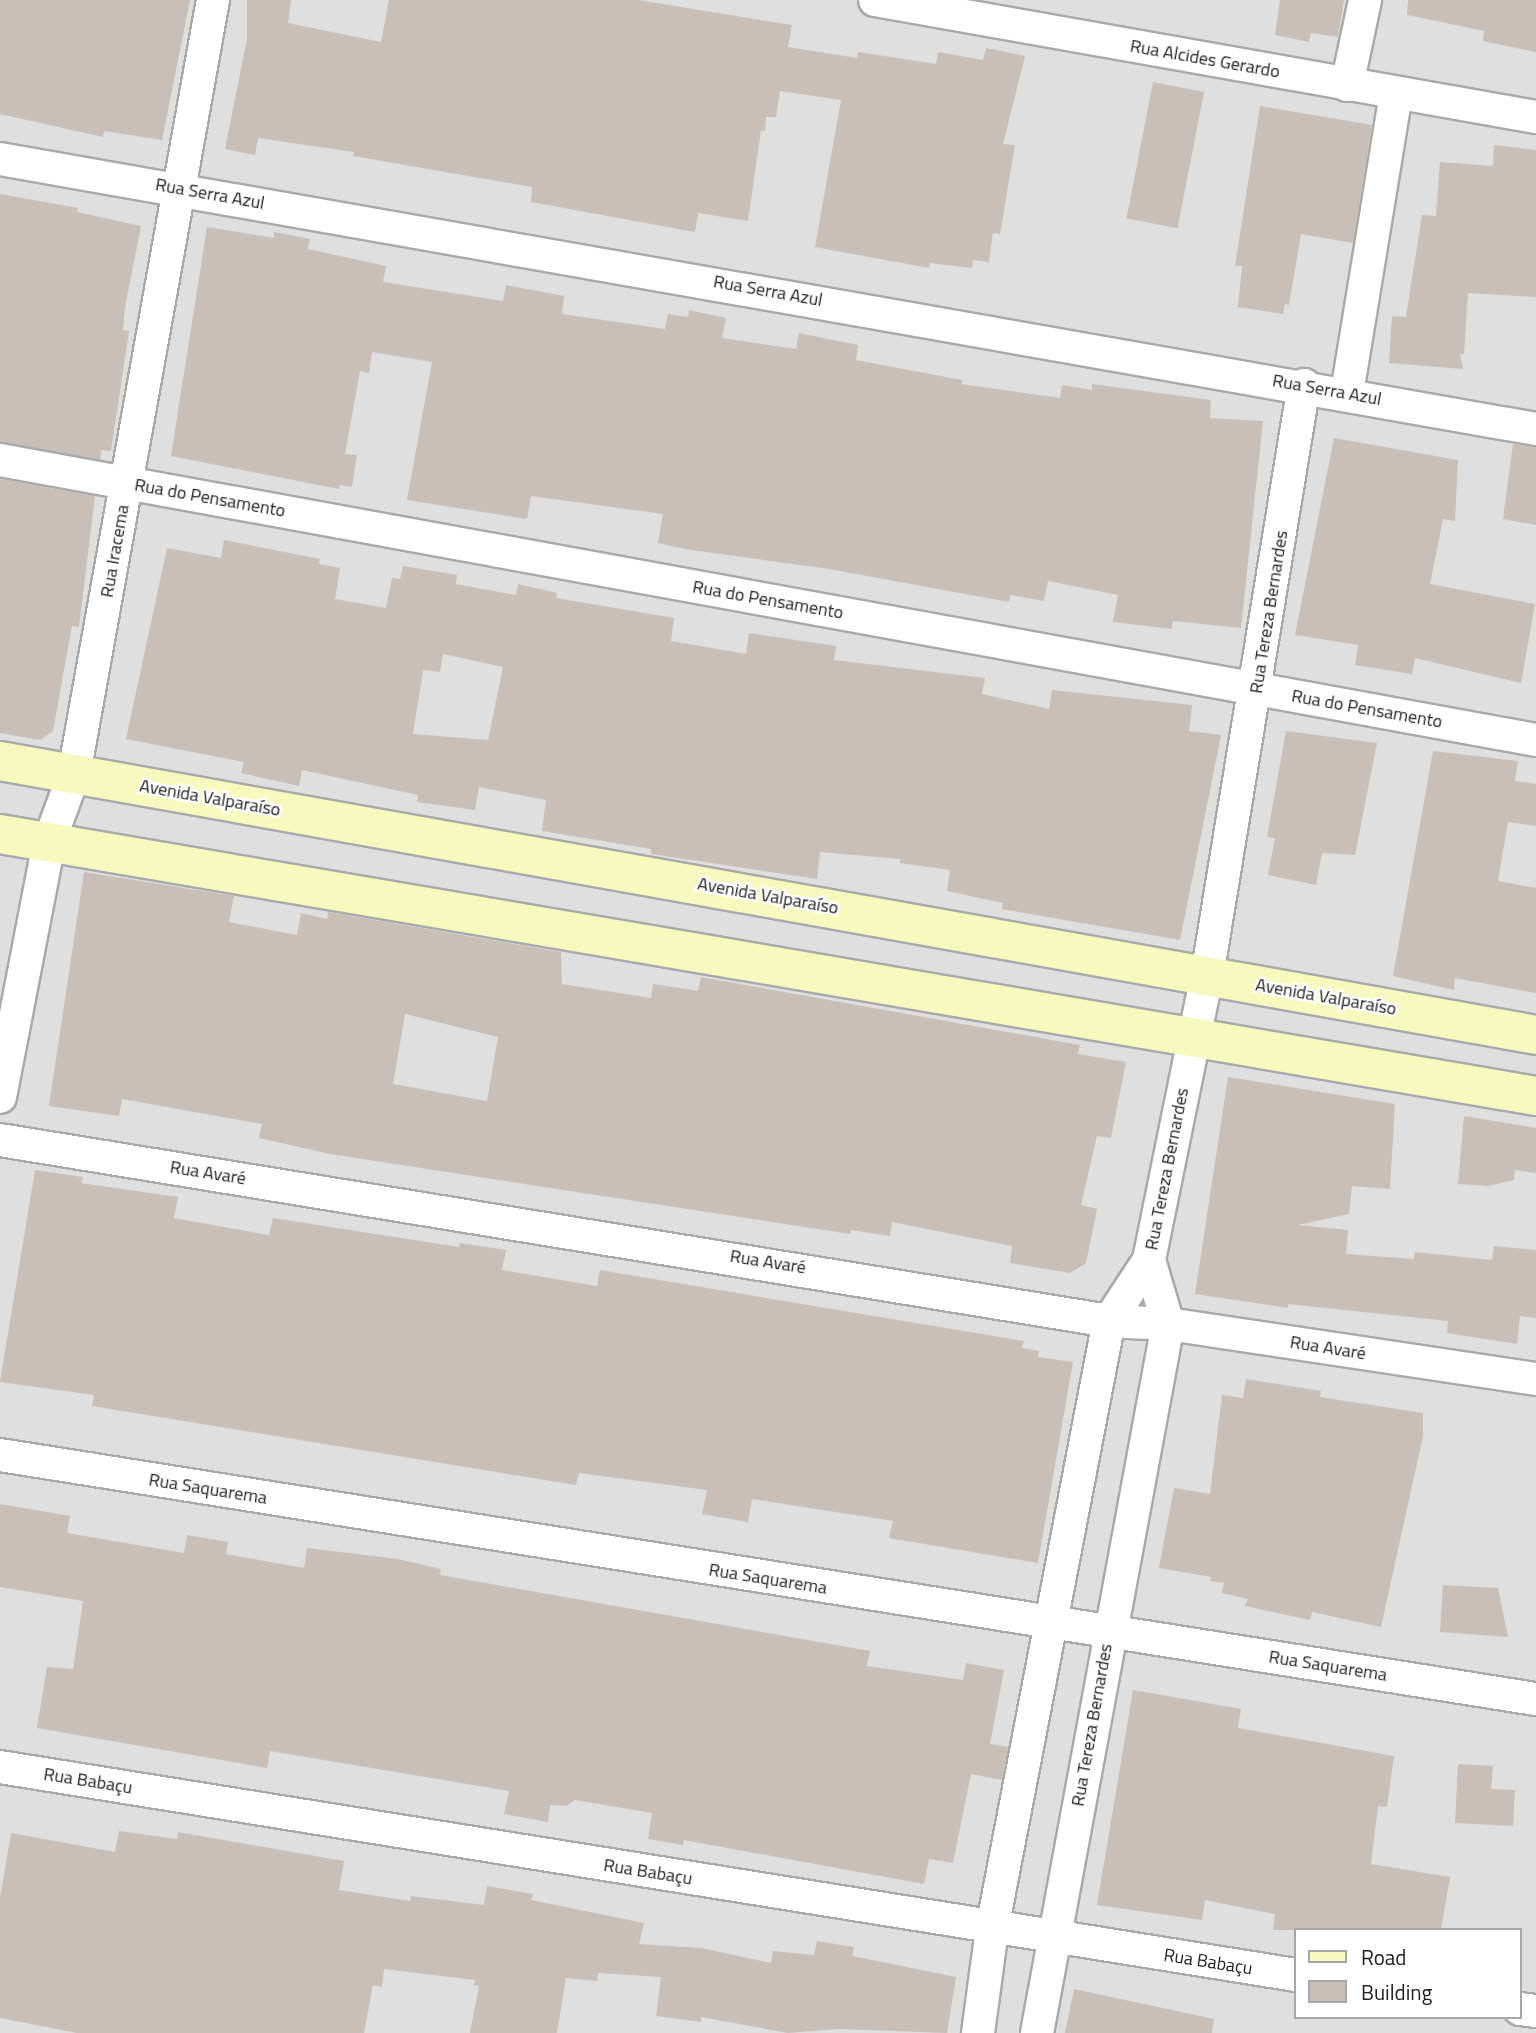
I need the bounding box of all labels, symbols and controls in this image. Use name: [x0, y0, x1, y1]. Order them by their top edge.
street label: Rua Alcides Gerardo: [1128, 35, 1282, 83]
street label: Rua Serra Azul: [154, 174, 266, 214]
street label: Rua Serra Azul: [712, 271, 824, 311]
street label: Rua Serra Azul: [1271, 370, 1383, 410]
street label: Rua do Pensamento: [133, 474, 287, 522]
street label: Rua Iracema: [96, 503, 134, 599]
street label: Rua Tereza Bernardes: [1245, 529, 1293, 695]
street label: Rua do Pensamento: [691, 576, 845, 624]
street label: Rua do Pensamento: [1290, 685, 1444, 733]
street label: Avenida Valparaíso: [138, 775, 282, 821]
street label: Avenida Valparaíso: [696, 873, 840, 919]
street label: Avenida Valparaíso: [1254, 974, 1398, 1020]
street label: Rua Tereza Bernardes: [1141, 1086, 1193, 1252]
street label: Rua Avaré: [168, 1156, 248, 1190]
street label: Rua Avaré: [728, 1245, 808, 1279]
street label: Rua Avaré: [1288, 1331, 1368, 1365]
street label: Rua Saquarema: [147, 1469, 269, 1509]
street label: Rua Saquarema: [707, 1559, 829, 1599]
street label: Rua Tereza Bernardes: [1067, 1642, 1117, 1808]
street label: Rua Saquarema: [1267, 1646, 1389, 1686]
street label: Rua Babaçu: [42, 1763, 134, 1799]
street label: Rua Babaçu: [602, 1854, 694, 1890]
legend: [1294, 1928, 1522, 2019]
text: Road: [1361, 1941, 1406, 1973]
street label: Rua Babaçu: [1162, 1944, 1254, 1980]
text: Building: [1361, 1976, 1432, 2008]

